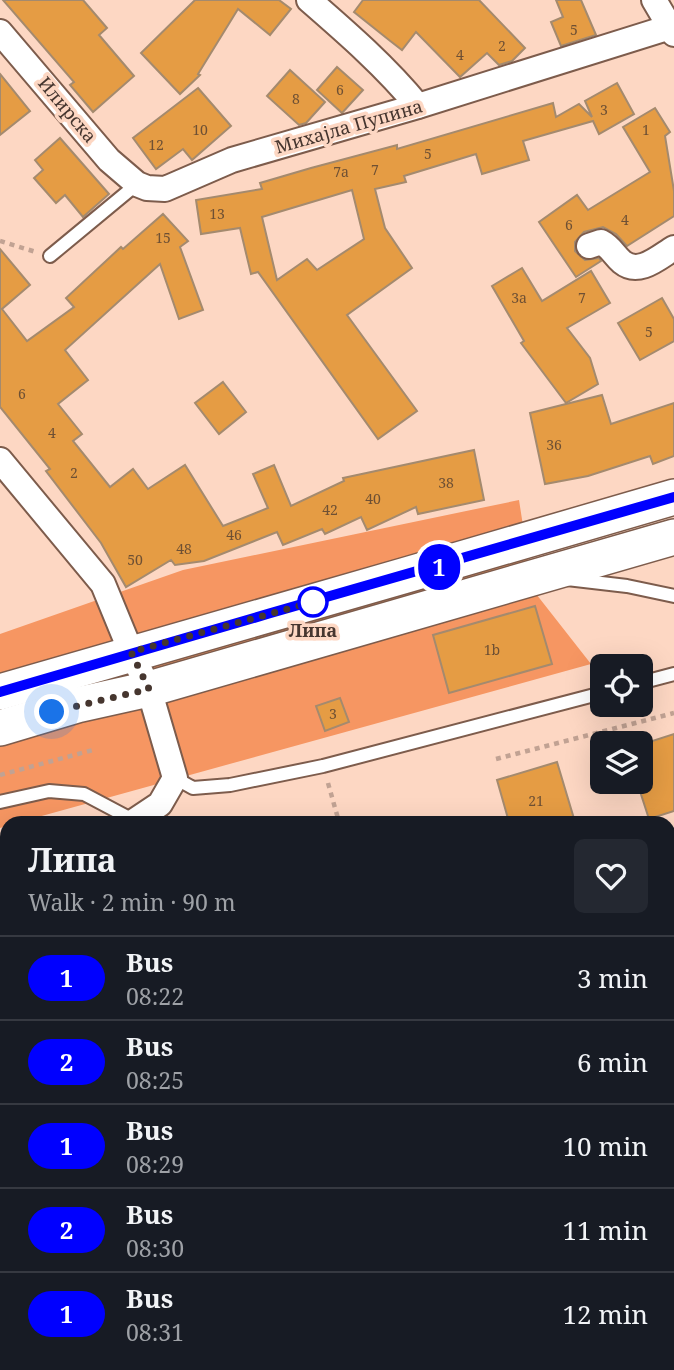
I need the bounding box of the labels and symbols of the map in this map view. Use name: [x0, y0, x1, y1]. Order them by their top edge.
house number: 5: [570, 20, 578, 39]
house number: 2: [498, 36, 506, 55]
house number: 4: [456, 45, 464, 64]
street label: Илирска: [33, 71, 102, 147]
house number: 6: [336, 80, 344, 99]
house number: 8: [292, 89, 300, 108]
street label: Михајла Пупина: [272, 93, 425, 159]
house number: 3: [600, 100, 608, 119]
house number: 10: [192, 120, 208, 139]
house number: 1: [642, 120, 650, 139]
house number: 12: [148, 135, 164, 154]
house number: 5: [424, 144, 432, 163]
house number: 7: [371, 160, 379, 179]
house number: 7a: [333, 162, 349, 181]
house number: 13: [209, 204, 225, 223]
house number: 4: [621, 210, 629, 229]
house number: 6: [565, 215, 573, 234]
house number: 15: [155, 228, 171, 247]
house number: 3a: [511, 288, 527, 307]
house number: 7: [578, 288, 586, 307]
house number: 5: [645, 322, 653, 341]
house number: 6: [18, 384, 26, 403]
house number: 4: [48, 423, 56, 442]
house number: 36: [546, 435, 562, 454]
house number: 2: [70, 463, 78, 482]
house number: 38: [438, 473, 454, 492]
house number: 40: [365, 489, 381, 508]
house number: 42: [322, 500, 338, 519]
house number: 46: [226, 525, 242, 544]
house number: 48: [176, 539, 192, 558]
line badge: 1: [416, 544, 462, 590]
house number: 50: [127, 550, 143, 569]
marker: Липа: [298, 587, 328, 617]
place label: Липа: [289, 618, 337, 642]
house number: 1b: [484, 640, 500, 659]
your location: [34, 694, 69, 729]
house number: 3: [329, 704, 337, 723]
house number: 21: [528, 791, 544, 810]

